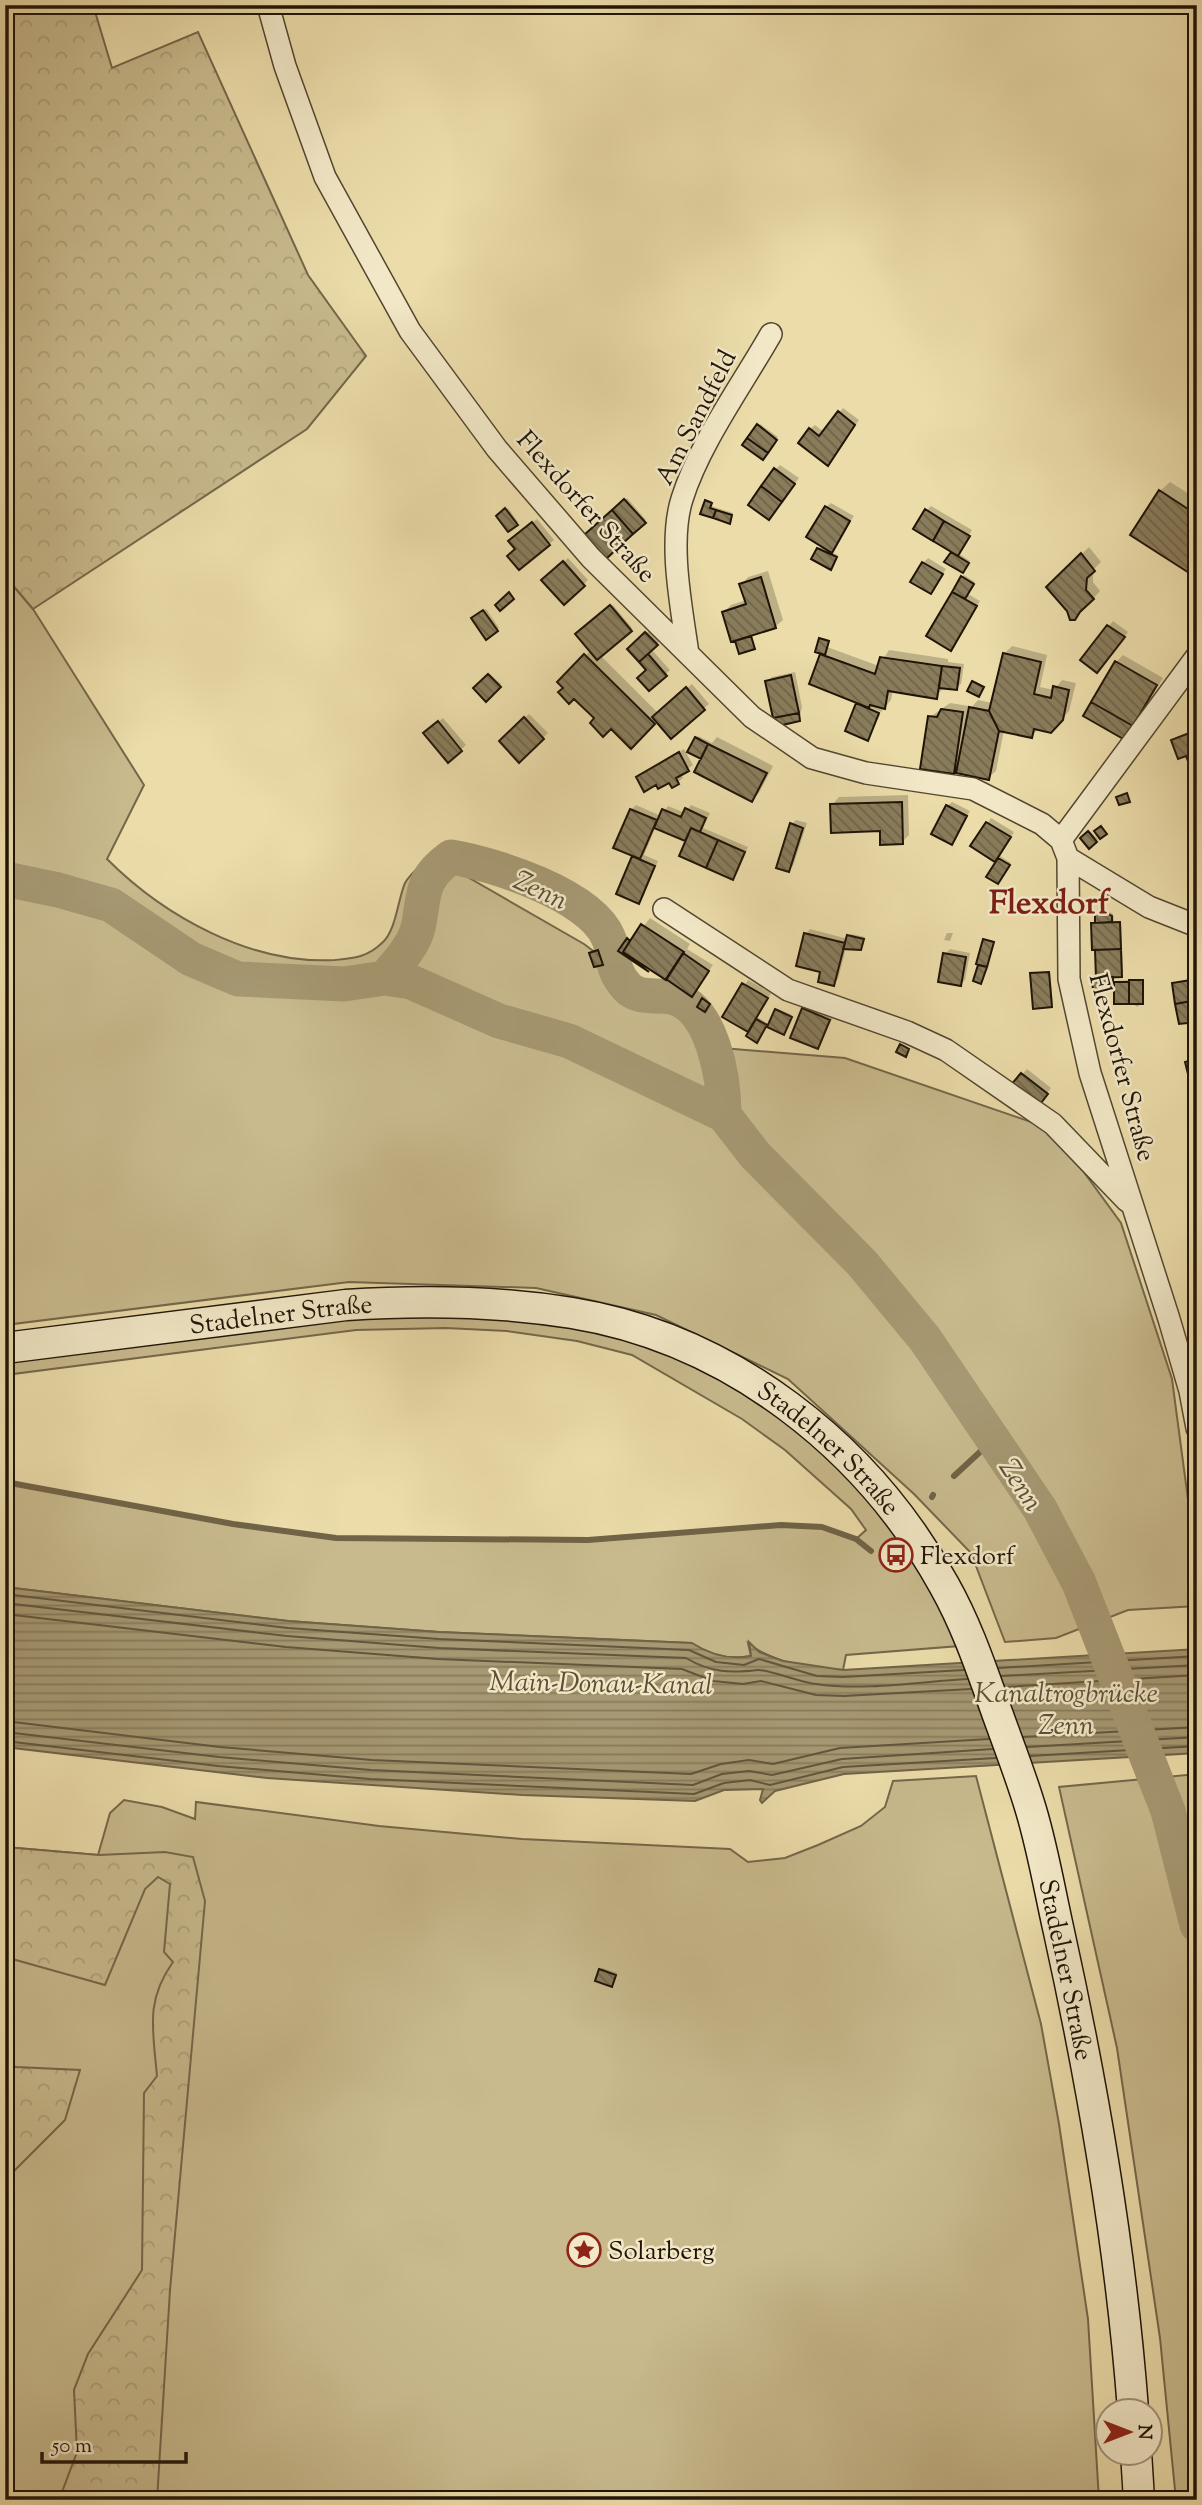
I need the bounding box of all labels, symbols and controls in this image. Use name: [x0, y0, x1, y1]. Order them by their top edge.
street label: Am Sandfeld: [647, 344, 747, 492]
street label: Flexdorfer Straße: [507, 423, 664, 592]
water label: Zenn: [506, 862, 574, 922]
district label: Flexdorf: [989, 881, 1112, 929]
street label: Flexdorfer Straße: [1078, 969, 1163, 1166]
street label: Stadelner Straße: [187, 1288, 373, 1346]
street label: Stadelner Straße: [749, 1373, 908, 1524]
water label: Zenn: [987, 1451, 1052, 1520]
bus stop icon: Flexdorf: [877, 1536, 915, 1574]
place label: Flexdorf: [920, 1539, 1016, 1576]
water label: Main-Donau-Kanal: [489, 1663, 713, 1707]
water label: Kanaltrogbrücke Zenn: [974, 1675, 1158, 1747]
street label: Stadelner Straße: [1027, 1876, 1101, 2064]
place icon: Solarberg: [565, 2231, 603, 2269]
place label: Solarberg: [608, 2234, 715, 2271]
north arrow: [1094, 2396, 1164, 2466]
scale bar: [42, 2421, 186, 2465]
text: N: [1130, 2424, 1157, 2440]
text: 50 m: [51, 2432, 92, 2462]

